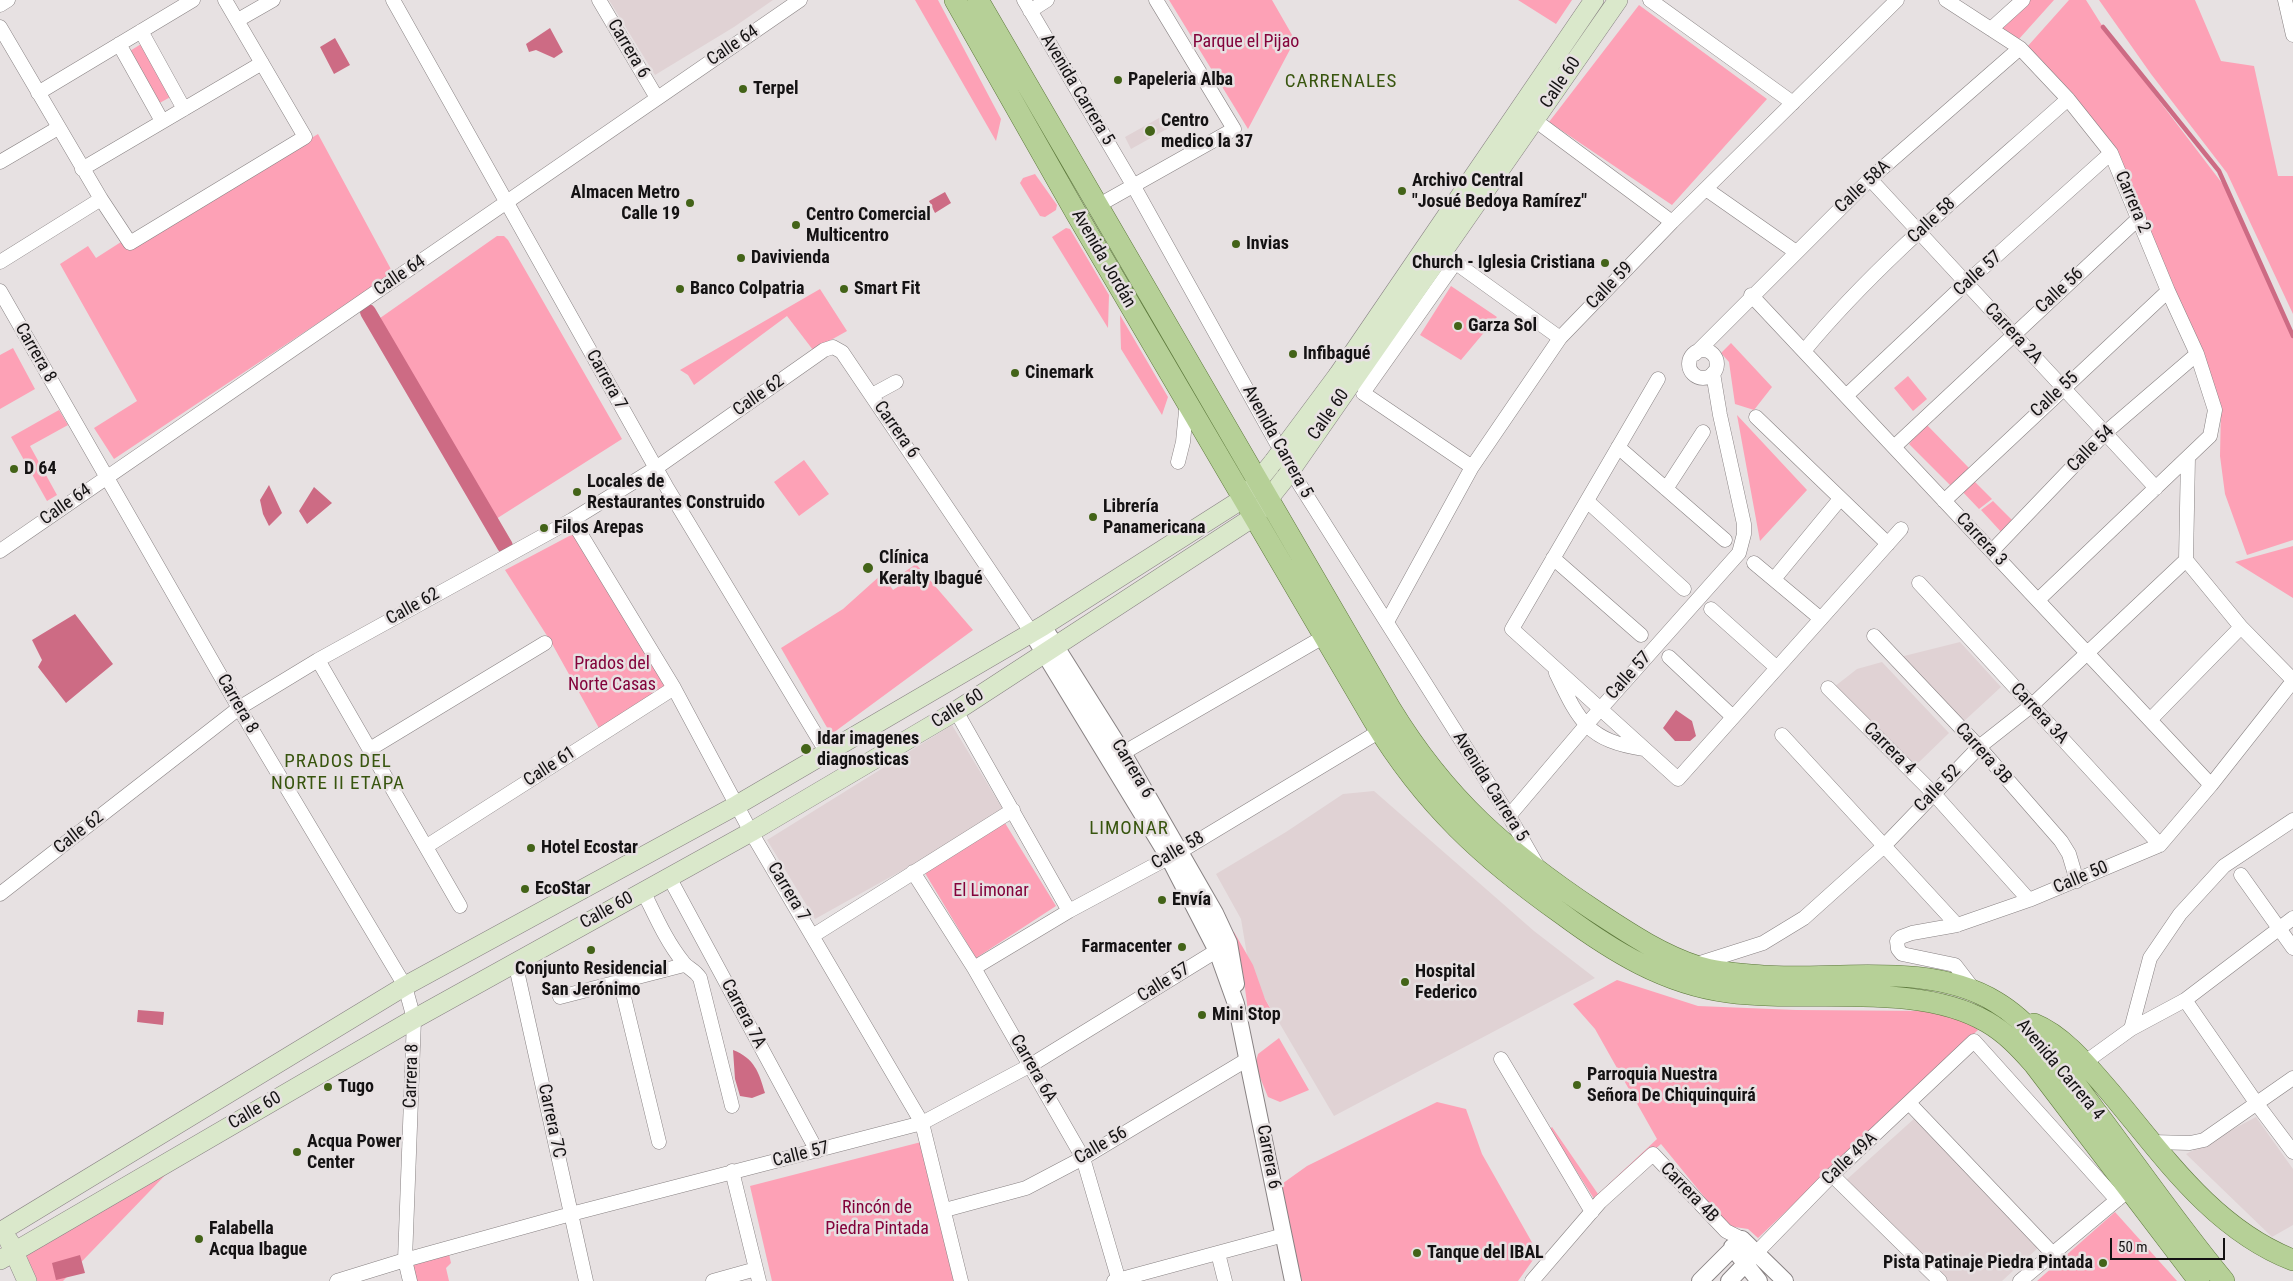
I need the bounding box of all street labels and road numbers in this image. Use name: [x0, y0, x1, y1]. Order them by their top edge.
street label: Carrera 6: [602, 16, 654, 82]
street label: Calle 64: [703, 21, 763, 71]
street label: Avenida Carrera 5: [1035, 31, 1119, 149]
street label: Calle 60: [1536, 53, 1586, 113]
street label: Calle 58A: [1831, 156, 1895, 218]
street label: Carrera 2: [2109, 168, 2155, 236]
street label: Calle 58: [1904, 194, 1960, 248]
street label: Avenida Jordán: [1066, 206, 1140, 312]
street label: Calle 57: [1949, 247, 2007, 301]
street label: Calle 64: [370, 251, 430, 301]
street label: Calle 59: [1582, 258, 1638, 314]
street label: Calle 56: [2032, 264, 2088, 318]
street label: Carrera 2A: [1979, 299, 2047, 369]
street label: Carrera 8: [9, 320, 61, 386]
street label: Carrera 7: [581, 346, 631, 414]
street label: Calle 55: [2027, 368, 2083, 422]
street label: Calle 62: [729, 371, 789, 421]
street label: Avenida Carrera 5: [1237, 382, 1317, 502]
street label: Calle 60: [1304, 385, 1354, 445]
street label: Carrera 6: [869, 397, 923, 463]
street label: Calle 54: [2063, 421, 2119, 477]
street label: Calle 64: [36, 480, 96, 530]
street label: Carrera 3: [1951, 509, 2011, 571]
street label: Calle 62: [383, 584, 443, 630]
street label: Calle 57: [1602, 647, 1656, 705]
street label: Carrera 8: [211, 671, 263, 737]
street label: Carrera 3A: [2005, 679, 2073, 749]
street label: Calle 60: [928, 685, 988, 733]
street label: Carrera 4: [1858, 718, 1920, 780]
street label: Carrera 3B: [1950, 719, 2016, 789]
street label: Avenida Carrera 5: [1448, 728, 1532, 846]
street label: Carrera 6: [1106, 736, 1158, 802]
street label: Calle 61: [520, 742, 580, 792]
street label: Calle 52: [1910, 761, 1966, 817]
street label: Calle 62: [50, 807, 108, 859]
street label: Calle 58: [1148, 827, 1208, 875]
street label: Calle 50: [2050, 857, 2112, 899]
street label: Carrera 7: [762, 859, 814, 925]
street label: Calle 60: [577, 888, 637, 934]
street label: Calle 57: [1134, 959, 1194, 1007]
street label: Carrera 7A: [716, 976, 770, 1052]
street label: Avenida Carrera 4: [2011, 1015, 2109, 1125]
street label: Carrera 6A: [1005, 1031, 1061, 1107]
street label: Carrera 8: [400, 1043, 424, 1109]
street label: Carrera 7C: [533, 1082, 569, 1160]
street label: Calle 60: [225, 1087, 285, 1135]
street label: Calle 56: [1071, 1122, 1131, 1170]
street label: Carrera 6: [1251, 1123, 1285, 1191]
street label: Calle 49A: [1818, 1128, 1882, 1190]
street label: Calle 57: [771, 1138, 831, 1172]
street label: Carrera 4B: [1655, 1159, 1723, 1227]

